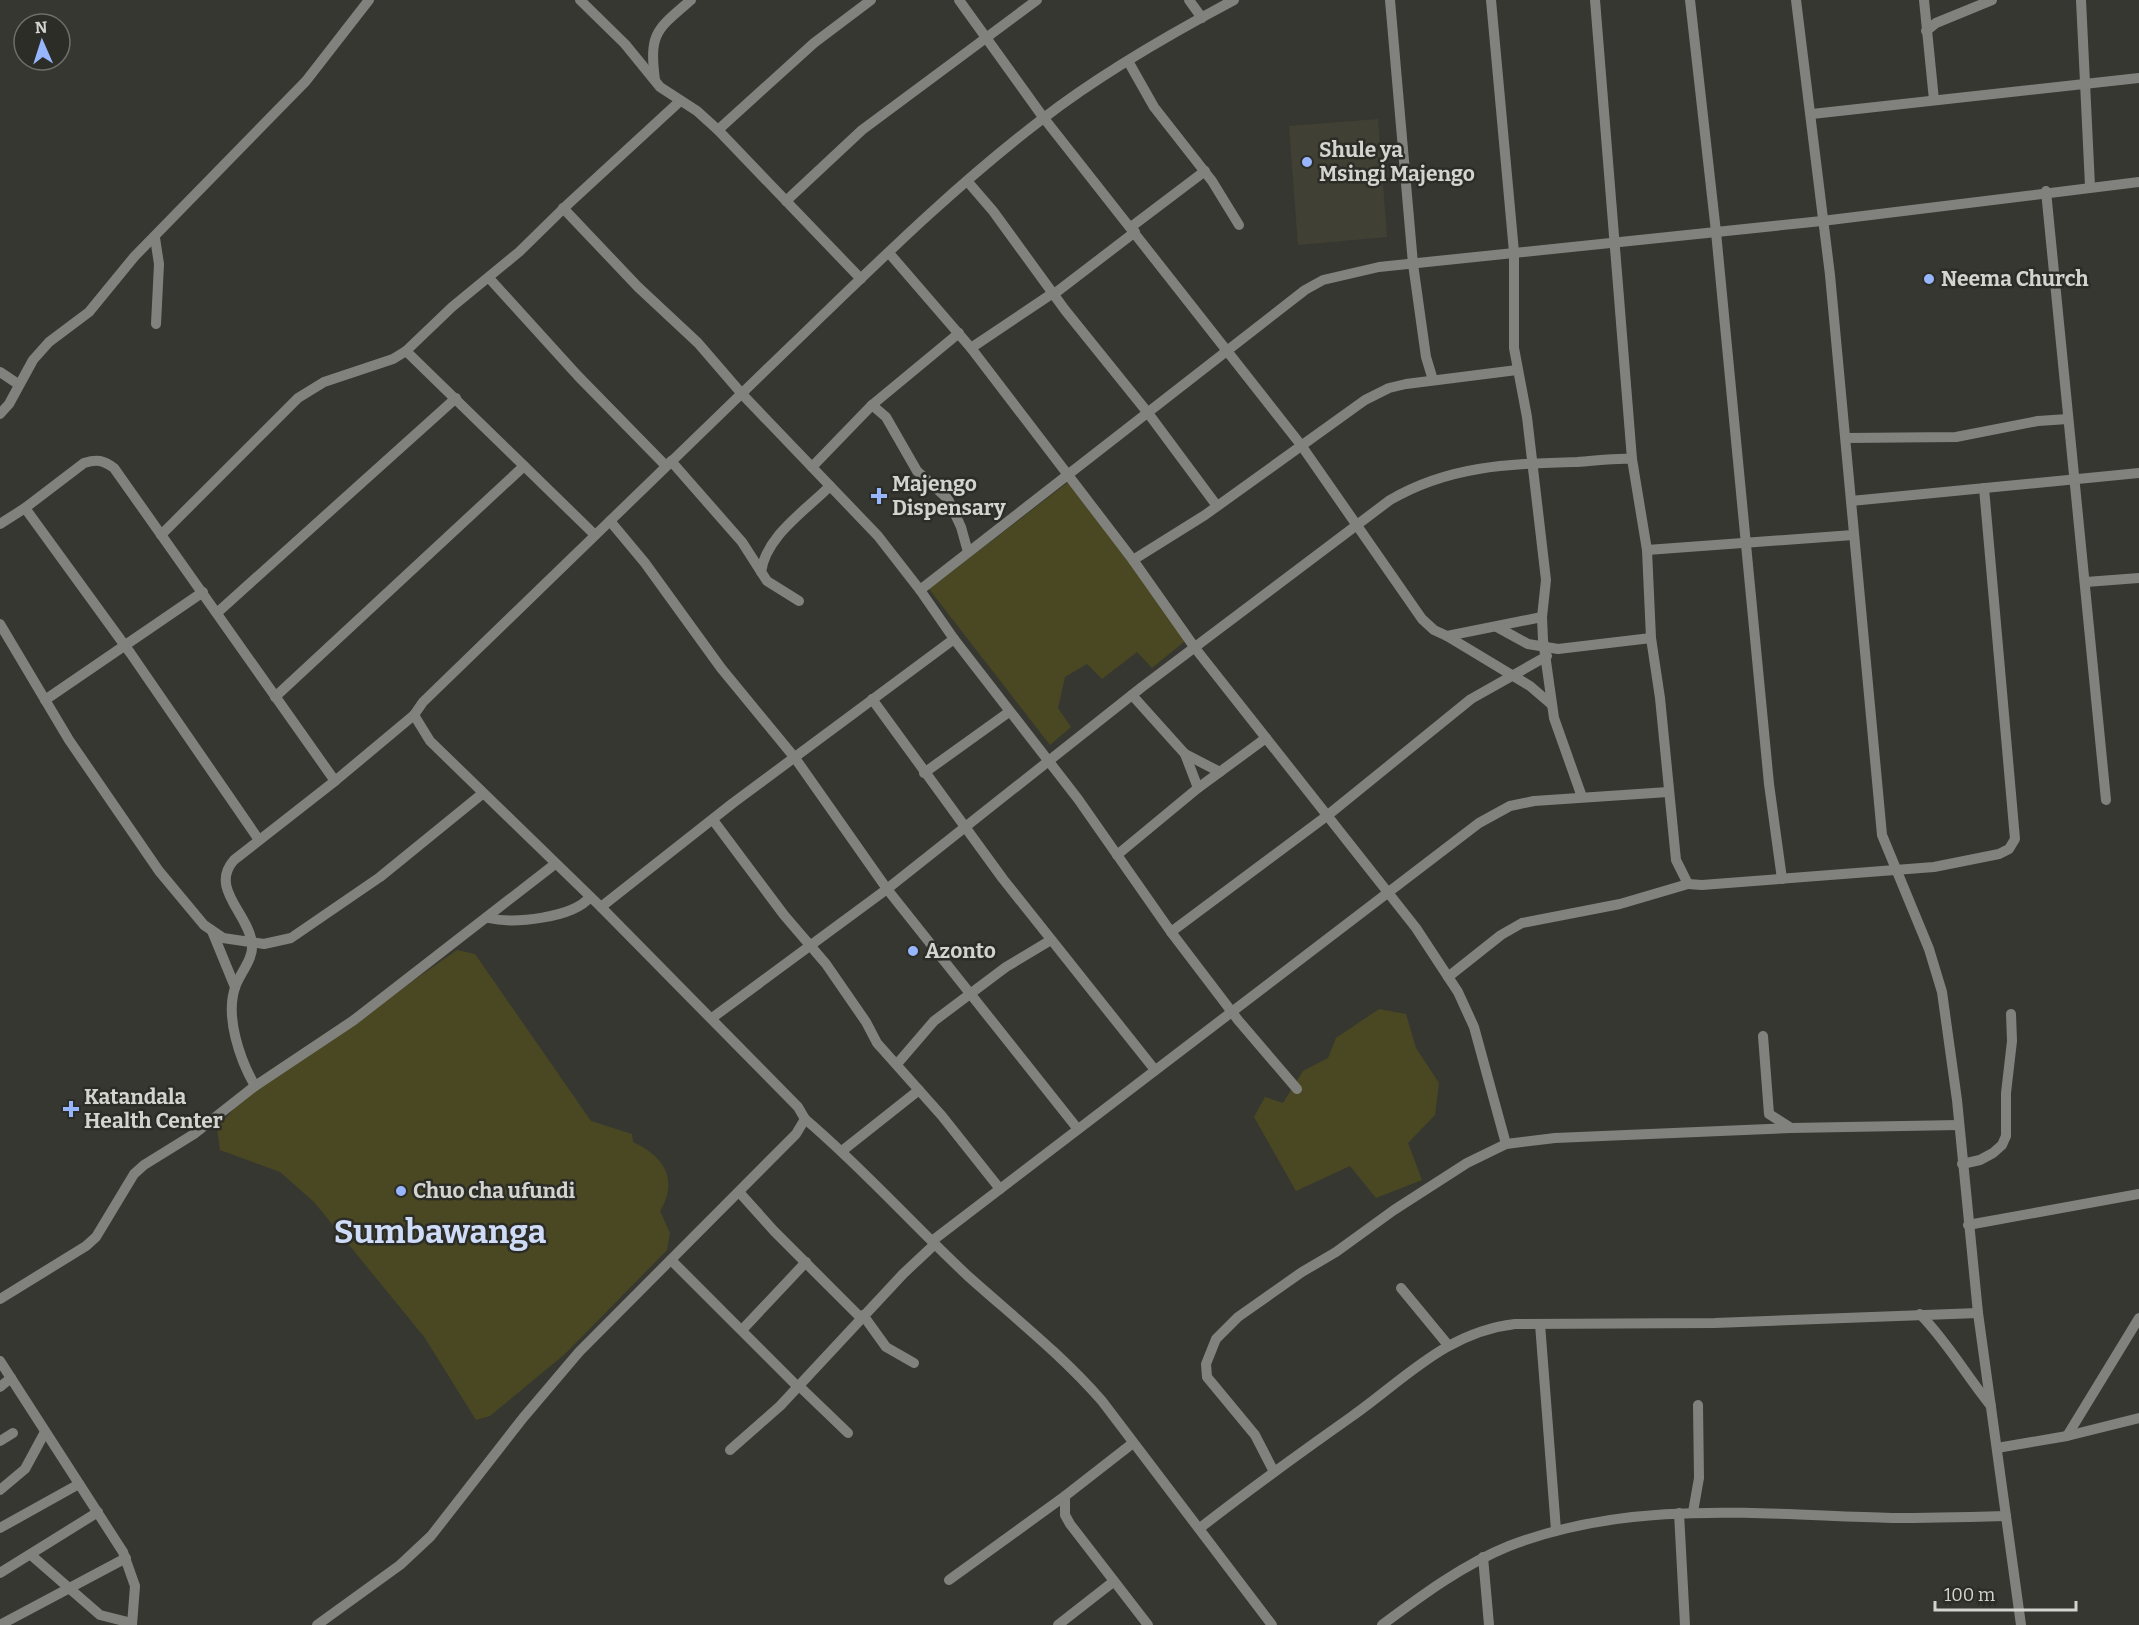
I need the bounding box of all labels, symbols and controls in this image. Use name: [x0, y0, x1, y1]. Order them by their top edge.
north arrow: [12, 12, 72, 72]
text: N: [35, 18, 48, 37]
place label: Shule ya Msingi Majengo: [1319, 137, 1475, 187]
marker: Shule ya Msingi Majengo: [1300, 155, 1314, 169]
place label: Neema Church: [1941, 266, 2089, 292]
marker: Neema Church: [1922, 272, 1936, 286]
place label: Majengo Dispensary: [892, 471, 1006, 521]
marker: Majengo Dispensary: [870, 487, 888, 505]
place label: Azonto: [925, 938, 996, 964]
marker: Azonto: [906, 944, 920, 958]
place label: Katandala Health Center: [84, 1084, 223, 1134]
marker: Katandala Health Center: [62, 1100, 80, 1118]
place label: Chuo cha ufundi: [413, 1178, 576, 1204]
marker: Chuo cha ufundi: [394, 1184, 408, 1198]
district label: Sumbawanga: [334, 1212, 547, 1252]
scale bar: [1935, 1574, 2076, 1612]
text: 100 m: [1944, 1584, 1995, 1606]

